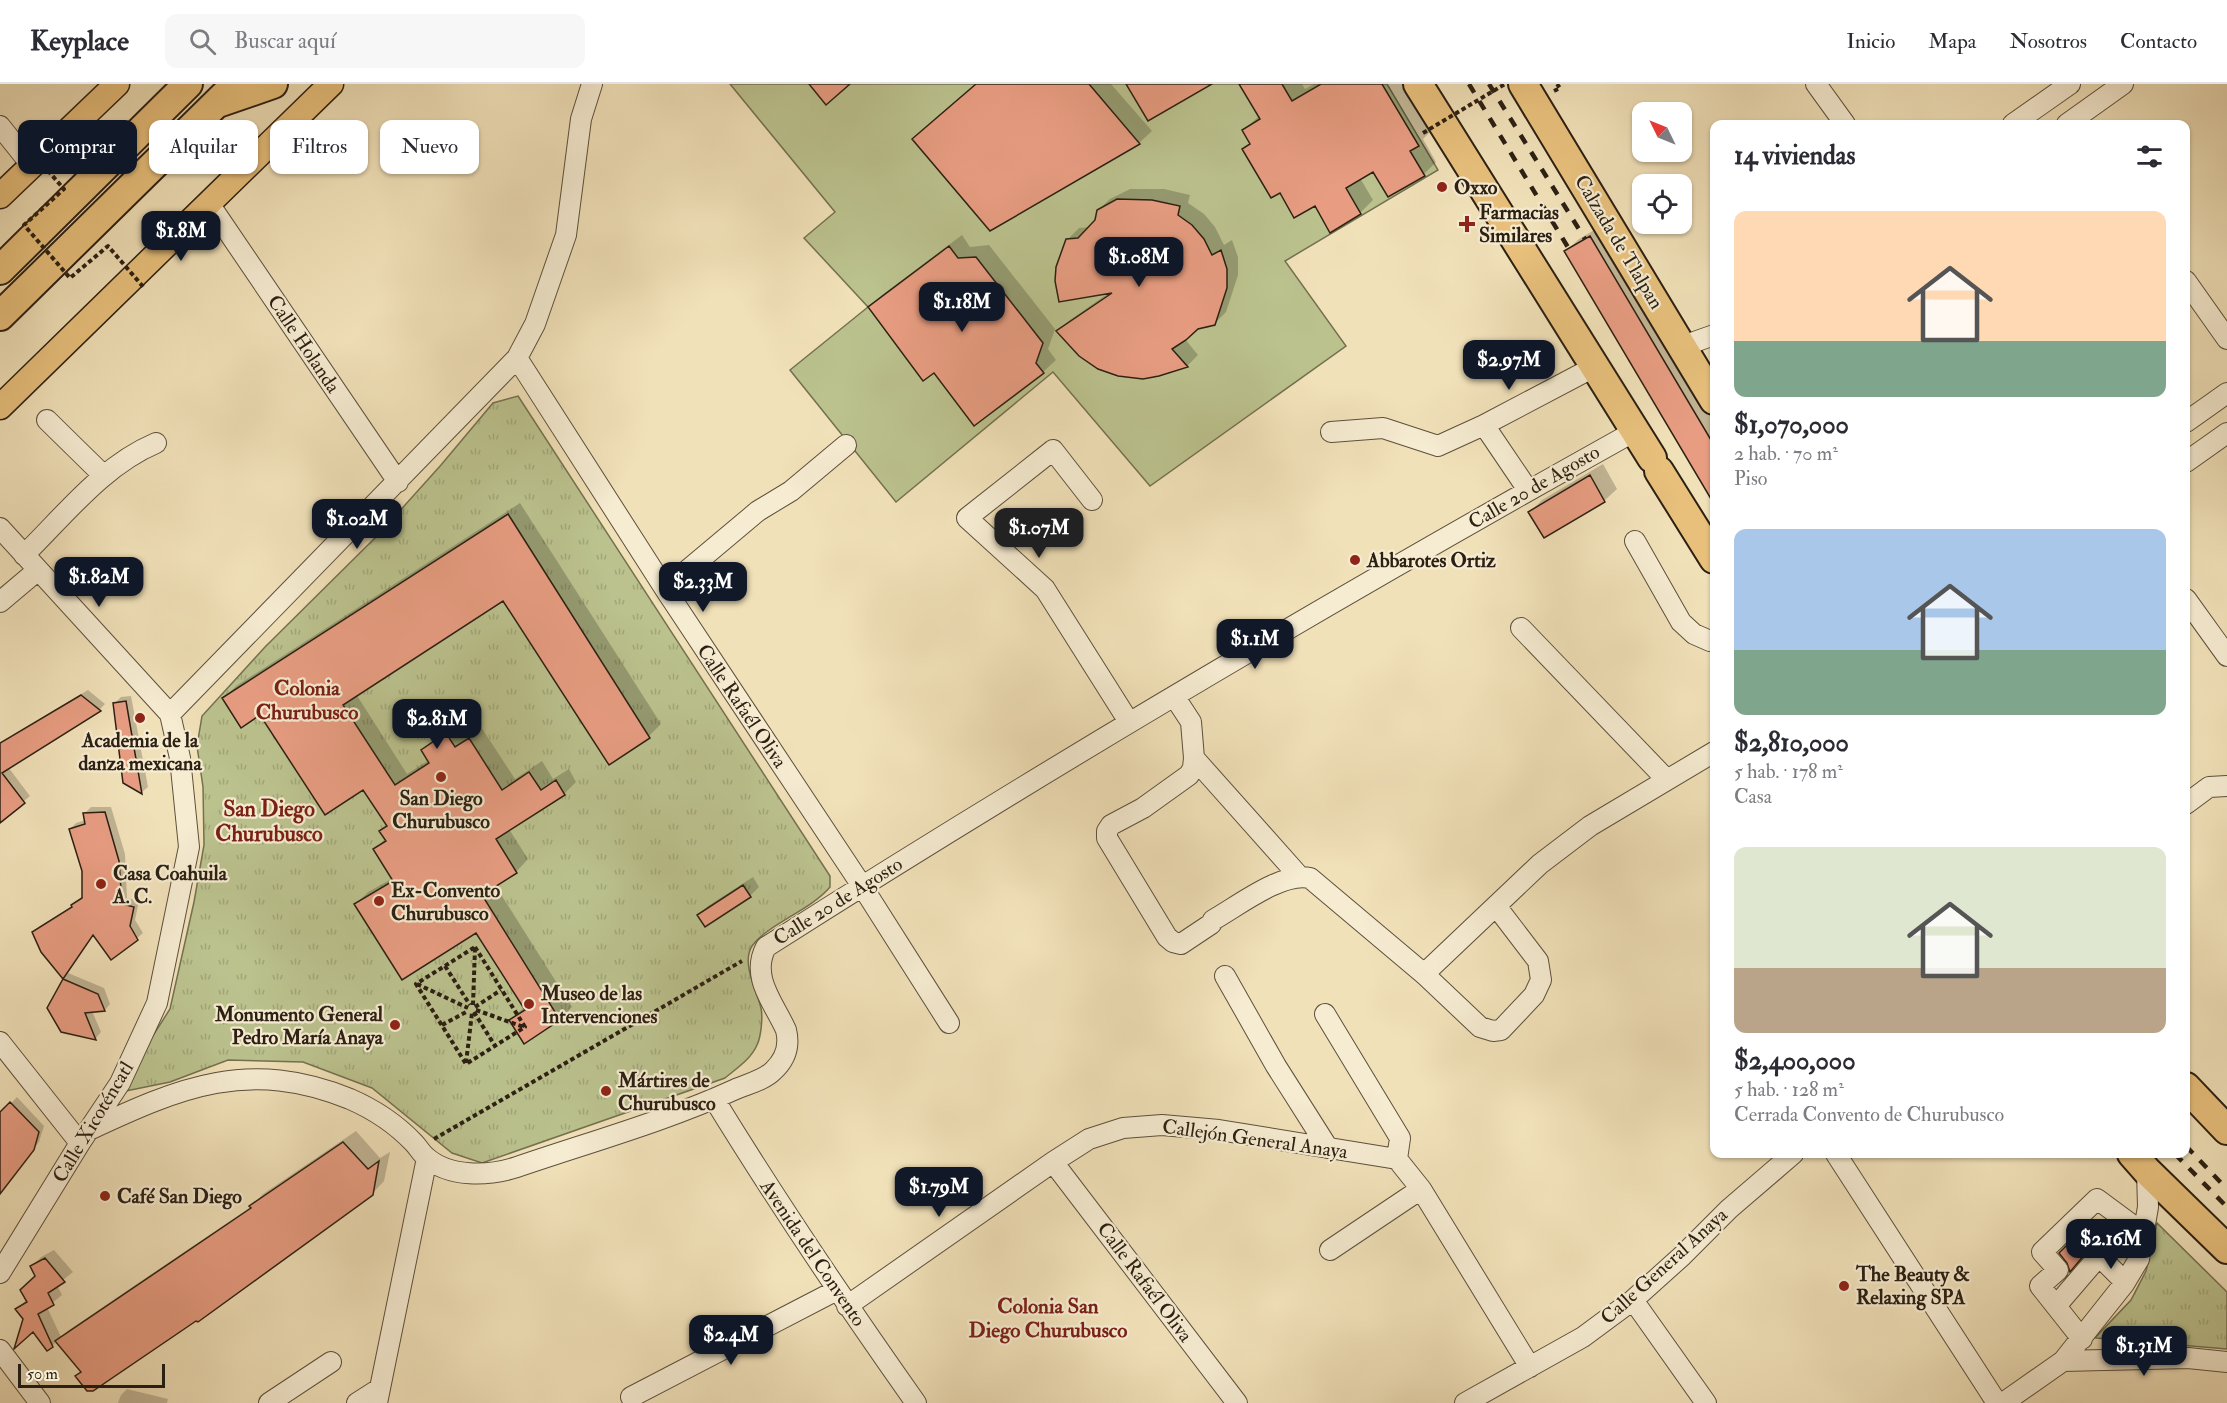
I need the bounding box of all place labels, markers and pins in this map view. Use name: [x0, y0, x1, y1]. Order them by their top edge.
place label: Oxxo: [1454, 175, 1498, 200]
marker: Oxxo: [1435, 180, 1449, 194]
place label: Farmacias Similares: [1479, 200, 1559, 248]
pin: $1.8M: [139, 211, 223, 262]
marker: Farmacias Similares: [1460, 217, 1474, 231]
pin: $1.08M: [1090, 237, 1188, 288]
pin: $1.18M: [913, 282, 1011, 333]
pin: $2.97M: [1460, 340, 1558, 391]
pin: $1.02M: [308, 499, 406, 550]
pin: $1.07M: [990, 508, 1088, 559]
place label: Abbarotes Ortiz: [1366, 548, 1496, 573]
marker: Abbarotes Ortiz: [1348, 553, 1362, 567]
pin: $1.82M: [50, 557, 148, 608]
pin: $2.33M: [654, 562, 752, 613]
pin: $1.1M: [1213, 619, 1297, 670]
pin: $2.81M: [388, 699, 486, 750]
marker: Academia de la danza mexicana: [133, 711, 147, 725]
place label: Academia de la danza mexicana: [78, 728, 202, 776]
marker: San Diego Churubusco: [434, 770, 448, 784]
place label: San Diego Churubusco: [392, 786, 490, 834]
place label: Casa Coahuila A. C.: [112, 861, 228, 909]
marker: Casa Coahuila A. C.: [94, 877, 108, 891]
place label: Ex-Convento Churubusco: [391, 878, 500, 926]
marker: Ex-Convento Churubusco: [372, 894, 386, 908]
place label: Museo de las Intervenciones: [540, 981, 657, 1029]
marker: Museo de las Intervenciones: [522, 997, 536, 1011]
place label: Monumento General Pedro María Anaya: [214, 1002, 384, 1051]
marker: Monumento General Pedro María Anaya: [388, 1018, 402, 1032]
place label: Mártires de Churubusco: [617, 1068, 716, 1116]
marker: Mártires de Churubusco: [599, 1084, 613, 1098]
pin: $1.79M: [890, 1167, 988, 1218]
place label: Café San Diego: [117, 1184, 242, 1210]
marker: Café San Diego: [98, 1189, 112, 1203]
pin: $2.16M: [2062, 1219, 2160, 1270]
place label: The Beauty & Relaxing SPA: [1855, 1262, 1970, 1311]
marker: The Beauty & Relaxing SPA: [1837, 1279, 1851, 1293]
pin: $2.4M: [689, 1315, 773, 1366]
pin: $1.31M: [2095, 1326, 2193, 1377]

